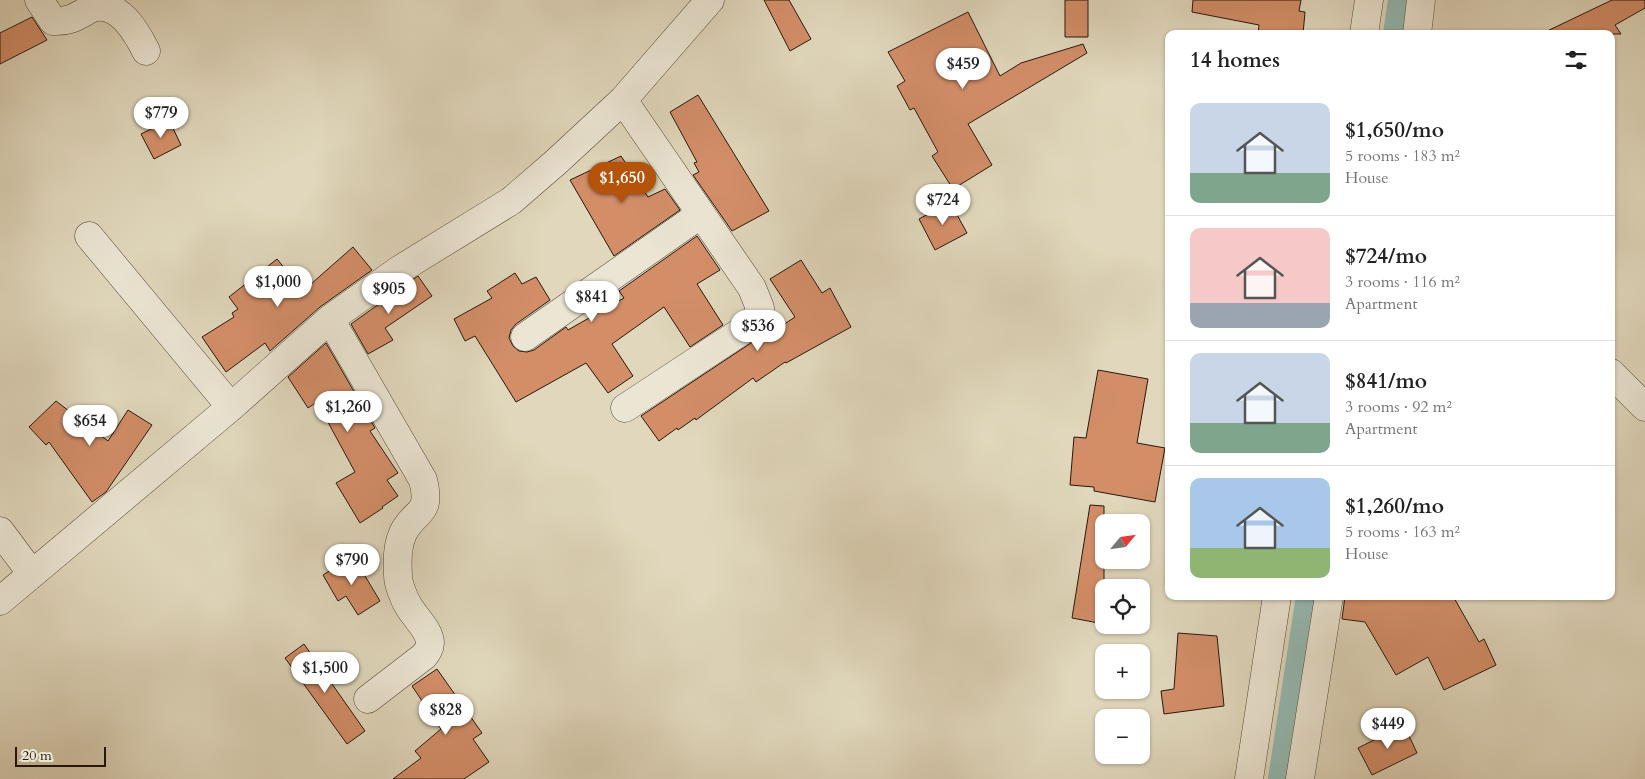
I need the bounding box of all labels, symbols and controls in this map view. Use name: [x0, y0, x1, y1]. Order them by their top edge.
text: 14 homes: [1190, 46, 1280, 75]
icon: filters: [1562, 46, 1590, 74]
pin: $459: [933, 48, 993, 90]
text: $459: [947, 53, 979, 75]
pin: $779: [131, 96, 191, 139]
text: $779: [145, 102, 177, 124]
text: $1,650/mo: [1345, 116, 1444, 145]
icon: home: [1230, 123, 1290, 183]
text: 5 rooms · 183 m²: [1345, 145, 1460, 167]
pin: $1,650: [581, 162, 663, 204]
text: $1,650: [599, 167, 645, 189]
text: House: [1345, 167, 1388, 189]
pin: $724: [913, 184, 973, 226]
text: $724: [927, 189, 959, 211]
text: $724/mo: [1345, 242, 1427, 271]
icon: home: [1230, 248, 1290, 308]
pin: $1,000: [237, 266, 319, 308]
text: $1,000: [255, 271, 301, 293]
text: 3 rooms · 116 m²: [1345, 271, 1460, 293]
pin: $905: [359, 272, 419, 315]
text: $905: [373, 278, 405, 300]
pin: $841: [562, 280, 622, 323]
text: $841: [576, 286, 608, 308]
text: Apartment: [1345, 293, 1418, 315]
pin: $536: [728, 310, 788, 352]
text: $536: [742, 315, 774, 337]
text: $841/mo: [1345, 367, 1427, 396]
icon: home: [1230, 373, 1290, 433]
pin: $1,260: [307, 390, 389, 433]
text: $1,260: [325, 396, 371, 418]
text: 3 rooms · 92 m²: [1345, 396, 1452, 418]
pin: $654: [60, 404, 120, 447]
text: $654: [74, 410, 106, 432]
text: Apartment: [1345, 418, 1418, 440]
text: $1,260/mo: [1345, 492, 1444, 521]
icon: home: [1230, 498, 1290, 558]
north arrow: [1095, 514, 1150, 569]
map controls: [1095, 514, 1150, 764]
text: 5 rooms · 163 m²: [1345, 521, 1460, 543]
text: House: [1345, 543, 1388, 565]
pin: $790: [322, 544, 382, 586]
text: $790: [336, 549, 368, 571]
button: locate: [1095, 579, 1150, 634]
button: +: [1095, 644, 1150, 699]
pin: $1,500: [284, 652, 366, 694]
text: $1,500: [302, 657, 348, 679]
pin: $828: [416, 694, 476, 736]
text: $828: [430, 699, 462, 721]
pin: $449: [1358, 708, 1418, 750]
button: −: [1095, 709, 1150, 764]
text: $449: [1372, 713, 1404, 735]
scale bar: [15, 744, 106, 767]
text: 20 m: [22, 746, 52, 765]

